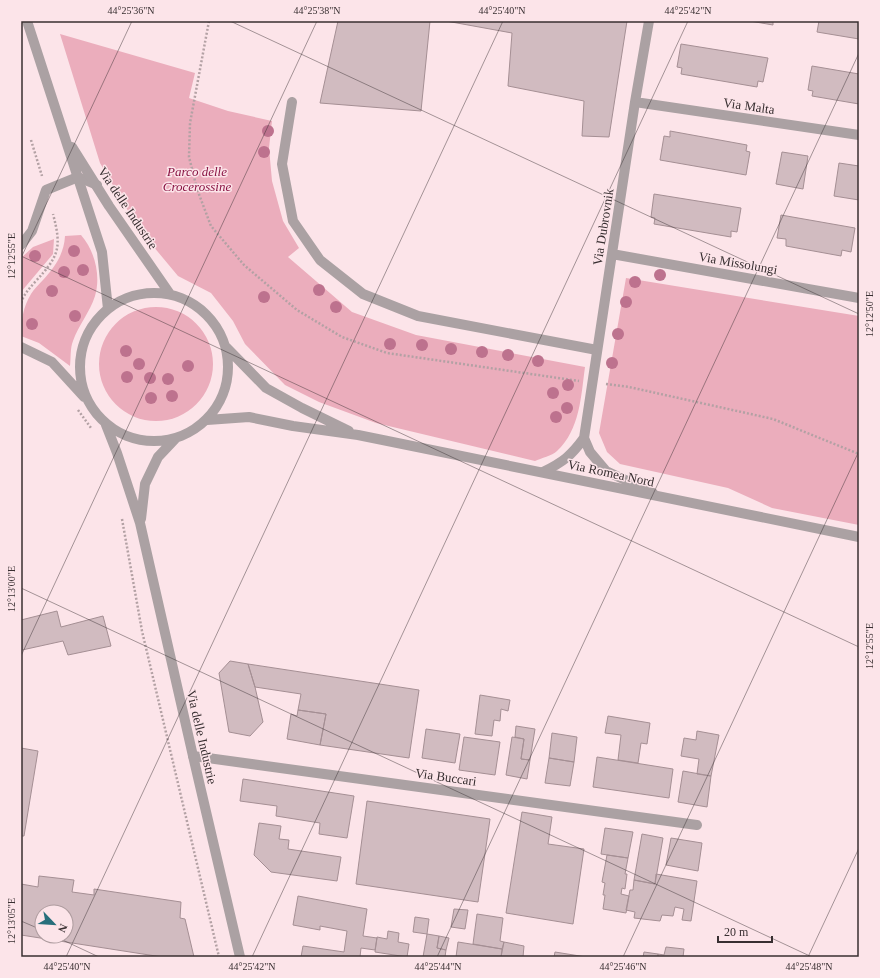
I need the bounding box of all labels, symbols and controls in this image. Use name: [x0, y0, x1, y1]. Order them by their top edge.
text: 44°25'36"N: [107, 5, 155, 16]
text: 44°25'38"N: [293, 5, 341, 16]
text: 44°25'40"N: [478, 5, 526, 16]
text: 44°25'42"N: [664, 5, 712, 16]
street label: Via Malta: [722, 95, 776, 117]
street label: Via delle Industrie: [95, 164, 161, 252]
park label: Parco delle Crocerossine: [163, 164, 231, 194]
street label: Via Dubrovnik: [590, 187, 617, 266]
text: 12°12'55"E: [6, 233, 17, 279]
street label: Via Missolungi: [697, 249, 779, 277]
text: 12°12'50"E: [864, 291, 875, 337]
street label: Via Romea Nord: [566, 457, 656, 490]
text: 12°13'00"E: [6, 566, 17, 612]
text: 12°12'55"E: [864, 623, 875, 669]
street label: Via delle Industrie: [184, 689, 220, 786]
street label: Via Buccari: [414, 765, 478, 789]
text: 12°13'05"E: [6, 898, 17, 944]
north arrow: [34, 904, 74, 944]
scale bar: [718, 918, 772, 944]
text: N: [56, 922, 70, 934]
text: 20 m: [724, 925, 749, 939]
text: 44°25'40"N: [43, 961, 91, 972]
text: 44°25'42"N: [228, 961, 276, 972]
text: 44°25'44"N: [414, 961, 462, 972]
text: 44°25'46"N: [599, 961, 647, 972]
text: 44°25'48"N: [785, 961, 833, 972]

